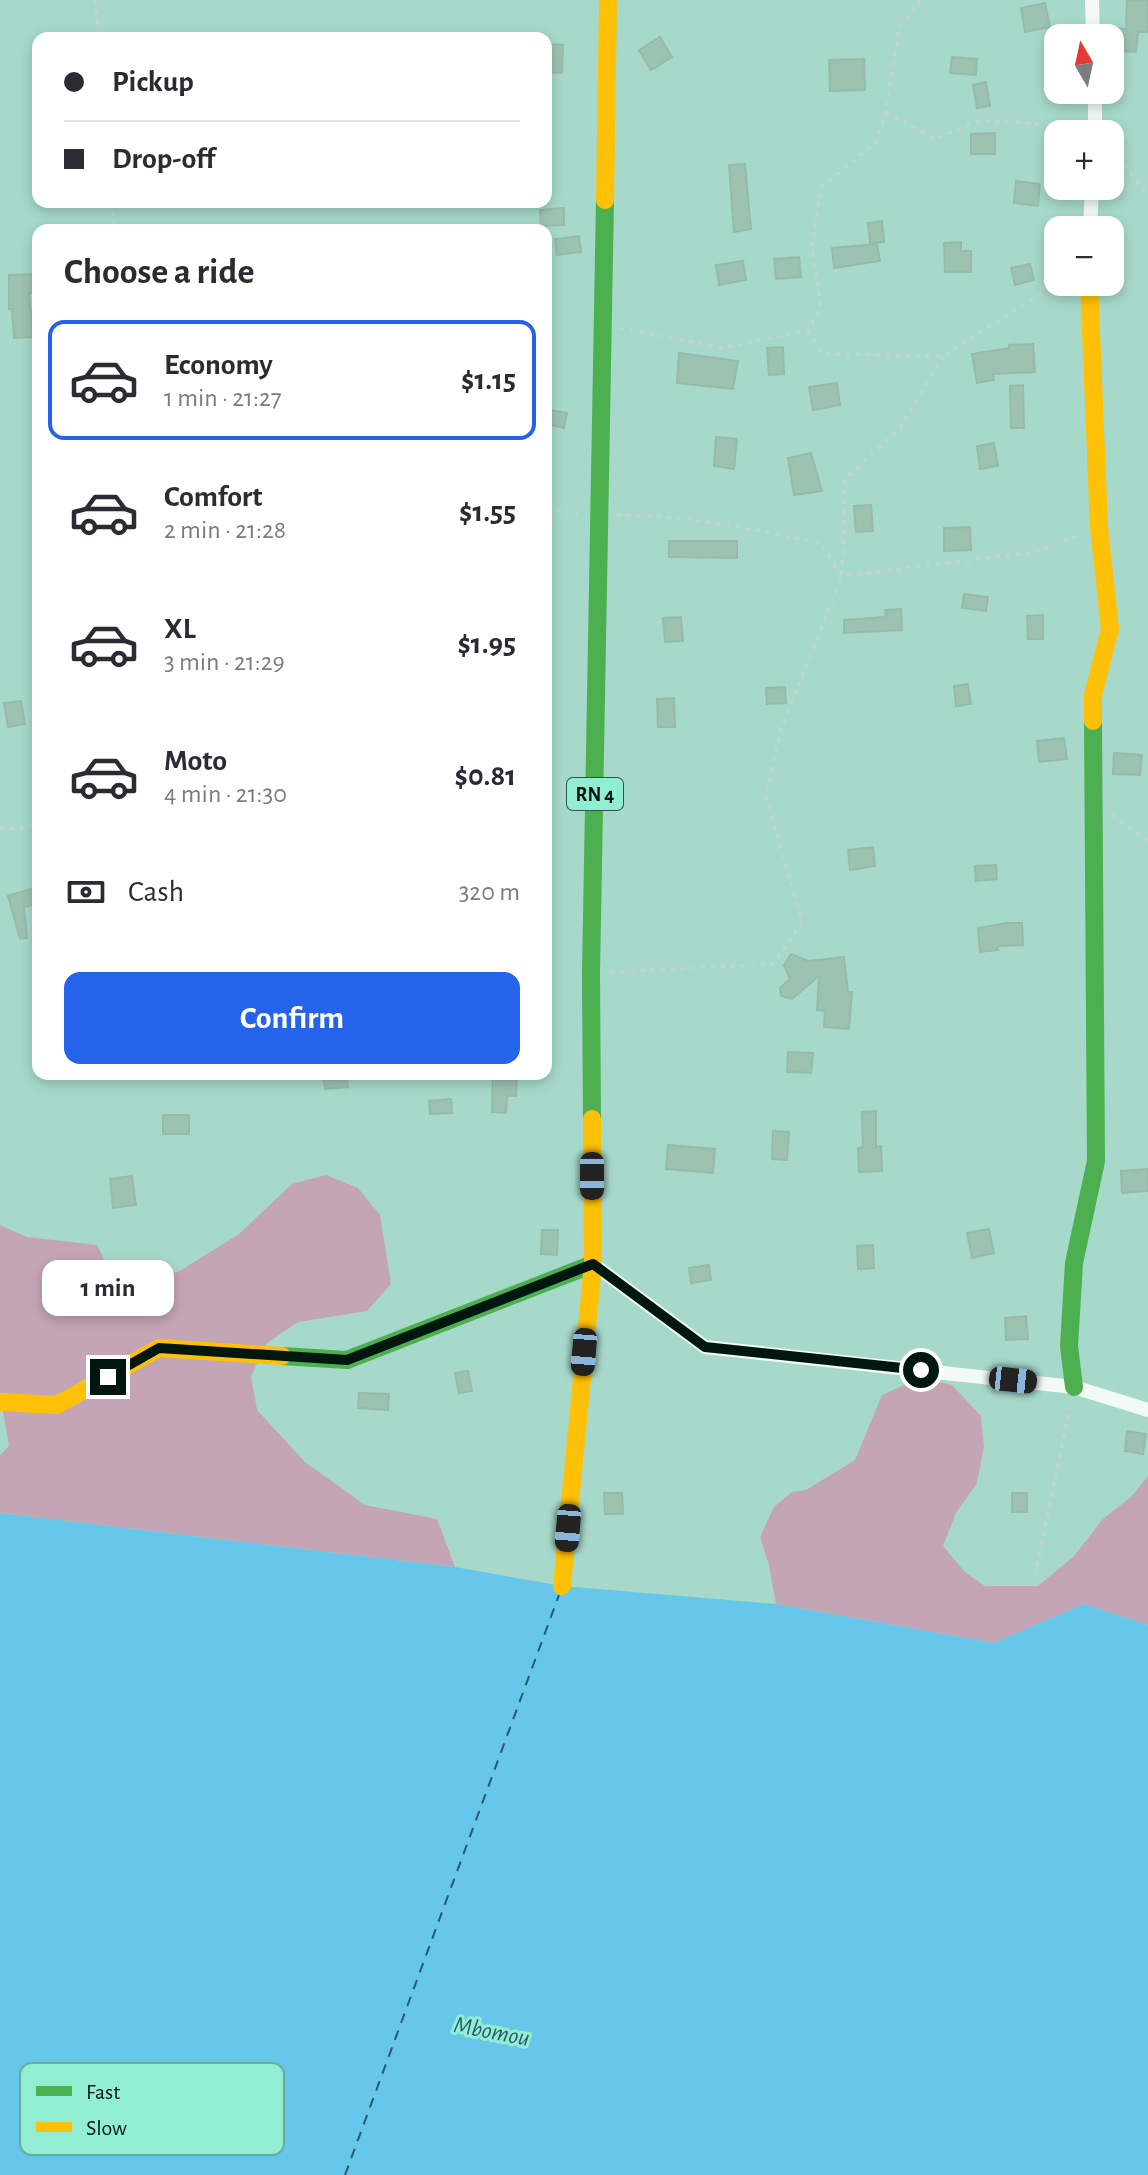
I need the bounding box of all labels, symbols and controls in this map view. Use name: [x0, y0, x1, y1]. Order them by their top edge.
north arrow: [1044, 24, 1124, 104]
map controls: [1044, 24, 1124, 296]
text: Pickup: [112, 67, 194, 97]
button: +: [1044, 120, 1124, 200]
text: Drop-off: [112, 144, 215, 174]
button: −: [1044, 216, 1124, 296]
text: Choose a ride: [64, 254, 254, 290]
icon: car: [68, 344, 140, 416]
text: Economy: [164, 350, 273, 380]
text: $1.15: [461, 365, 516, 395]
text: 1 min · 21:27: [164, 385, 282, 411]
icon: car: [68, 476, 140, 548]
text: Comfort: [164, 482, 263, 512]
text: $1.55: [459, 497, 516, 527]
text: 2 min · 21:28: [164, 517, 286, 543]
icon: car: [68, 608, 140, 680]
text: XL: [164, 614, 196, 644]
text: $1.95: [457, 629, 516, 659]
text: 3 min · 21:29: [164, 649, 285, 675]
icon: car: [68, 740, 140, 812]
text: Moto: [164, 746, 227, 776]
text: $0.81: [454, 761, 516, 791]
road number: RN 4: [567, 778, 623, 810]
text: 4 min · 21:30: [164, 781, 287, 807]
icon: cash: [64, 870, 108, 914]
text: Cash: [128, 877, 184, 907]
text: 320 m: [459, 879, 520, 905]
button: Confirm: [64, 972, 520, 1064]
car: [580, 1152, 604, 1200]
callout: 1 min: [42, 1261, 174, 1317]
text: 1 min: [81, 1275, 135, 1301]
car: [570, 1327, 598, 1377]
route start: [903, 1352, 939, 1388]
route end: [90, 1359, 126, 1395]
car: [988, 1366, 1038, 1394]
car: [554, 1503, 582, 1553]
water label: Mbomou: [452, 2013, 532, 2051]
legend: [20, 2063, 284, 2155]
text: Fast: [86, 2081, 120, 2103]
text: Slow: [86, 2117, 127, 2139]

